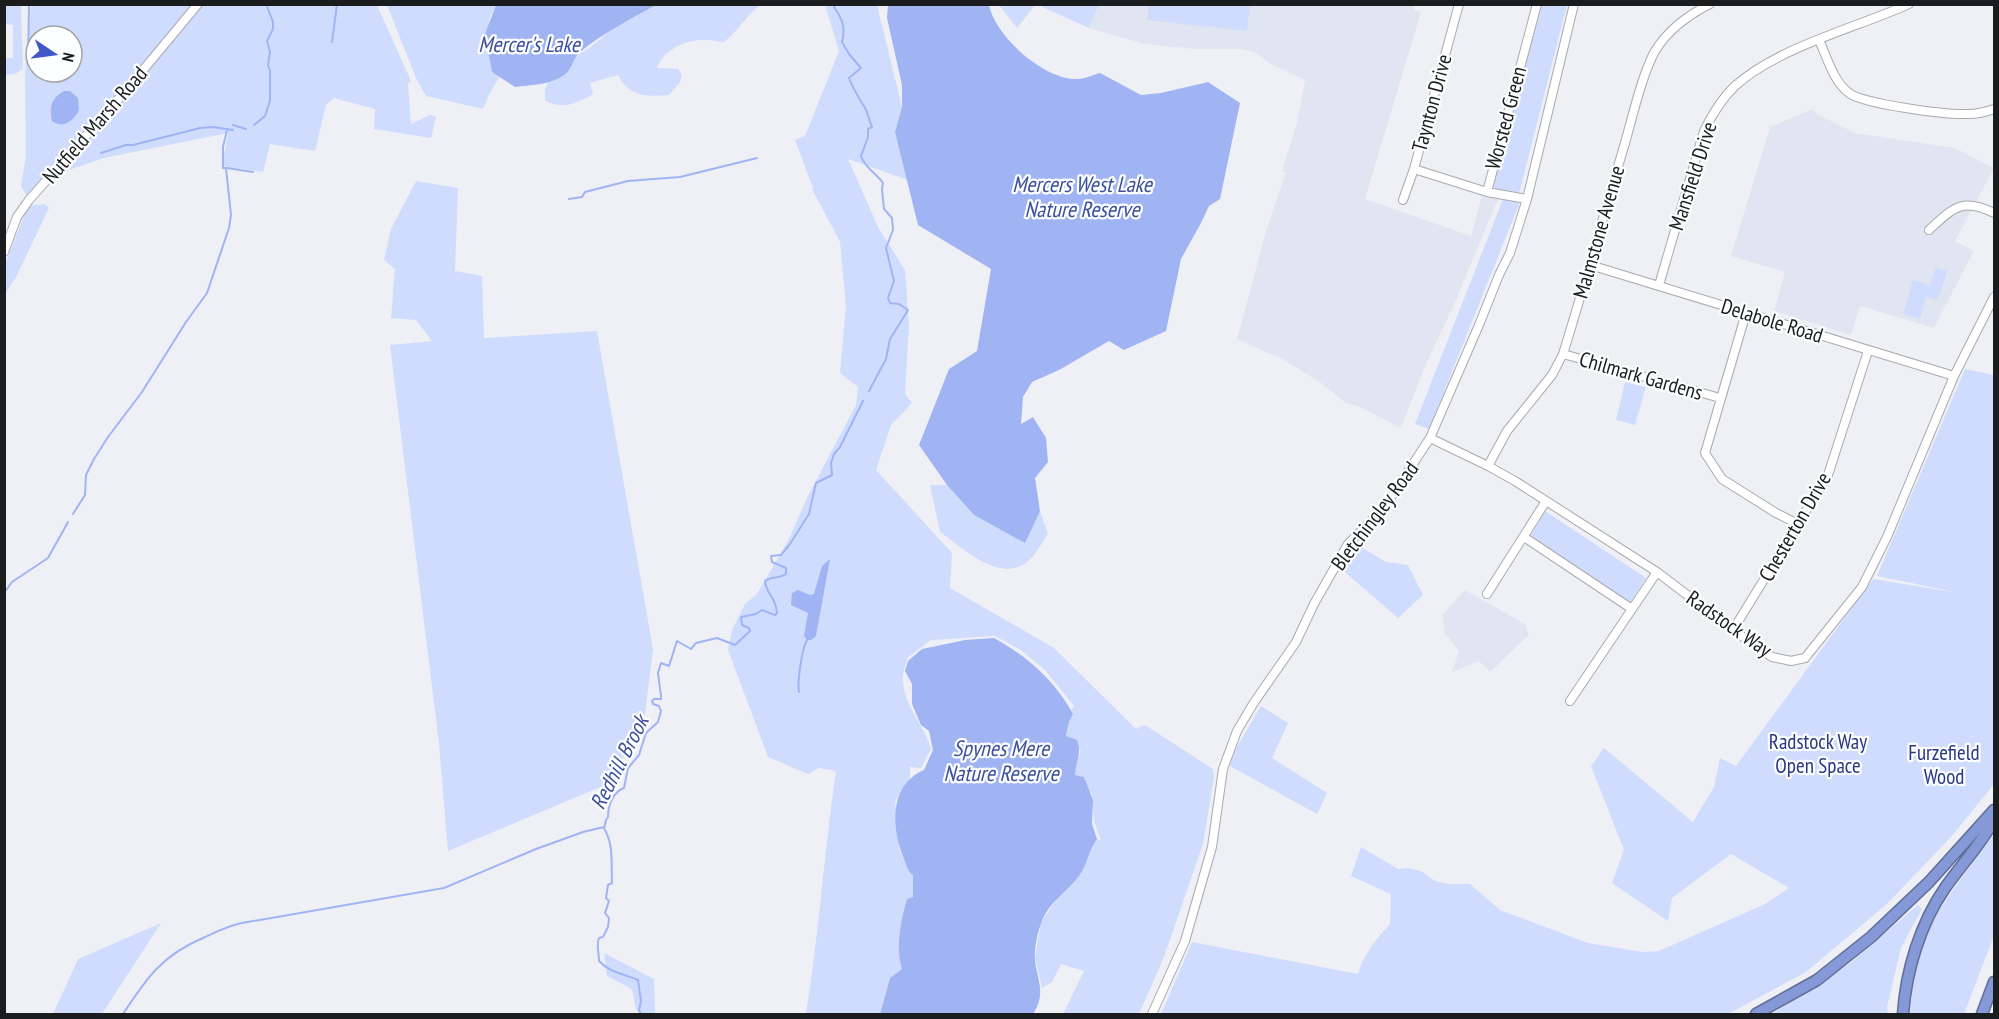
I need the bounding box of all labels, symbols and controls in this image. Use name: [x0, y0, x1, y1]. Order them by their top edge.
north arrow: [24, 24, 84, 84]
water label: Mercer's Lake: [478, 30, 582, 58]
text: N: [58, 51, 79, 64]
street label: Taynton Drive: [1406, 51, 1457, 154]
street label: Nutfield Marsh Road: [36, 60, 153, 189]
street label: Worsted Green: [1479, 63, 1532, 172]
street label: Mansfield Drive: [1662, 118, 1723, 234]
street label: Malmstone Avenue: [1567, 162, 1630, 301]
water label: Mercers West Lake Nature Reserve: [1012, 170, 1154, 223]
street label: Delabole Road: [1718, 292, 1826, 349]
street label: Chilmark Gardens: [1576, 345, 1706, 406]
street label: Bletchingley Road: [1325, 456, 1424, 575]
street label: Chesterton Drive: [1752, 467, 1837, 586]
street label: Radstock Way: [1681, 584, 1777, 663]
water label: Redhill Brook: [583, 708, 656, 814]
park label: Radstock Way Open Space: [1769, 728, 1867, 779]
water label: Spynes Mere Nature Reserve: [944, 734, 1060, 787]
park label: Furzefield Wood: [1908, 739, 1980, 790]

